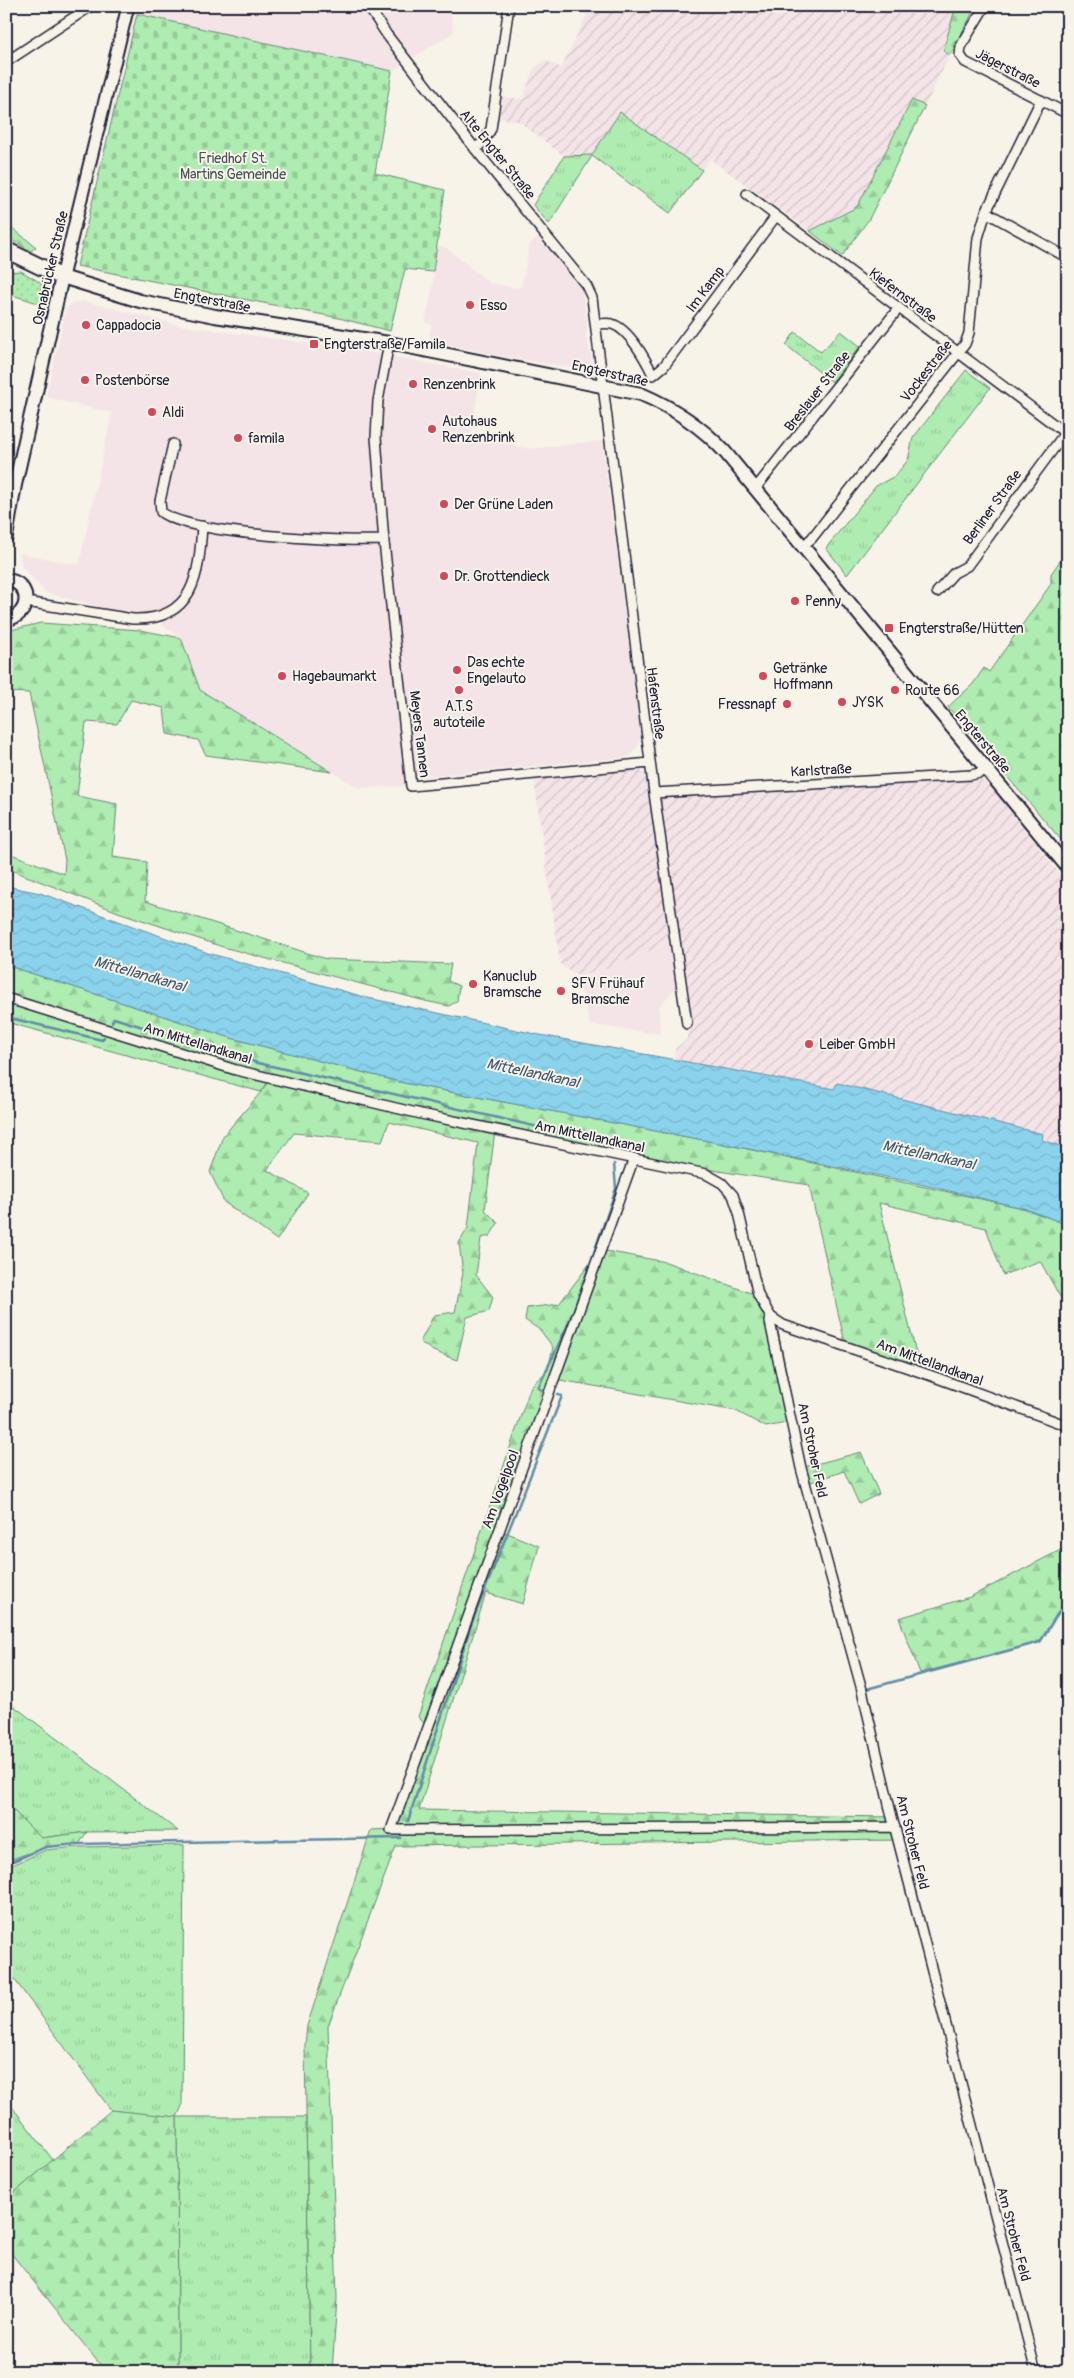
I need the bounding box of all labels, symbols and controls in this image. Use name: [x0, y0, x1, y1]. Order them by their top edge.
street label: Jägerstraße: [973, 45, 1043, 92]
street label: Alte Engter Straße: [456, 106, 539, 203]
park label: Friedhof St. Martins Gemeinde: [180, 150, 286, 183]
street label: Osnabrücker Straße: [29, 209, 72, 327]
street label: Im Kamp: [683, 263, 728, 316]
street label: Kiefernstraße: [866, 264, 940, 326]
street label: Engterstraße: [172, 285, 252, 316]
place label: Esso: [480, 297, 508, 314]
marker: Esso: [464, 299, 476, 311]
place label: Cappadocia: [96, 317, 161, 334]
marker: Cappadocia: [80, 319, 92, 331]
place label: Engterstraße/Famila: [324, 336, 446, 353]
street label: Vockestraße: [897, 337, 956, 406]
marker: Engterstraße/Famila: [308, 338, 320, 350]
street label: Breslauer Straße: [781, 348, 854, 435]
street label: Engterstraße: [570, 356, 650, 391]
place label: Postenbörse: [95, 372, 169, 389]
marker: Postenbörse: [79, 374, 91, 386]
place label: Renzenbrink: [423, 376, 496, 393]
marker: Renzenbrink: [407, 378, 419, 390]
place label: Aldi: [162, 404, 184, 421]
marker: Aldi: [146, 406, 158, 418]
place label: Autohaus Renzenbrink: [442, 413, 515, 446]
marker: Autohaus Renzenbrink: [426, 423, 438, 435]
place label: famila: [248, 430, 284, 447]
marker: famila: [232, 432, 244, 444]
street label: Berliner Straße: [960, 467, 1025, 548]
place label: Der Grüne Laden: [454, 496, 553, 513]
marker: Der Grüne Laden: [438, 498, 450, 510]
place label: Dr. Grottendieck: [454, 568, 550, 585]
marker: Dr. Grottendieck: [438, 570, 450, 582]
place label: Penny: [805, 593, 841, 610]
marker: Penny: [789, 595, 801, 607]
place label: Engterstraße/Hütten: [899, 620, 1024, 637]
marker: Engterstraße/Hütten: [883, 622, 895, 634]
place label: Das echte Engelauto: [467, 654, 526, 687]
place label: Getränke Hoffmann: [773, 660, 833, 693]
marker: Das echte Engelauto: [451, 664, 463, 676]
street label: Hafenstraße: [643, 666, 668, 740]
place label: Hagebaumarkt: [292, 668, 377, 685]
marker: Hagebaumarkt: [276, 670, 288, 682]
marker: Getränke Hoffmann: [757, 670, 769, 682]
place label: Route 66: [905, 682, 960, 699]
marker: A.T.S autoteile: [453, 684, 465, 696]
marker: Route 66: [889, 684, 901, 696]
street label: Meyers Tannen: [406, 690, 433, 779]
place label: JYSK: [852, 694, 884, 711]
place label: Fressnapf: [718, 696, 777, 713]
marker: JYSK: [836, 696, 848, 708]
place label: A.T.S autoteile: [433, 698, 485, 731]
marker: Fressnapf: [781, 698, 793, 710]
street label: Engterstraße: [951, 706, 1014, 777]
street label: Karlstraße: [790, 760, 852, 781]
water label: Mittellandkanal: [92, 952, 189, 997]
place label: Kanuclub Bramsche: [483, 968, 542, 1001]
place label: SFV Frühauf Bramsche: [571, 975, 646, 1008]
marker: Kanuclub Bramsche: [467, 978, 479, 990]
marker: SFV Frühauf Bramsche: [555, 985, 567, 997]
street label: Am Mittellandkanal: [142, 1019, 254, 1068]
place label: Leiber GmbH: [819, 1036, 896, 1053]
marker: Leiber GmbH: [803, 1038, 815, 1050]
water label: Mittellandkanal: [485, 1054, 582, 1093]
street label: Am Mittellandkanal: [533, 1117, 647, 1156]
water label: Mittellandkanal: [881, 1136, 978, 1175]
street label: Am Mittellandkanal: [874, 1335, 985, 1390]
street label: Am Stroher Feld: [794, 1401, 831, 1499]
street label: Am Vogelpool: [478, 1448, 523, 1531]
street label: Am Stroher Feld: [893, 1793, 933, 1891]
street label: Am Stroher Feld: [993, 2185, 1034, 2283]

